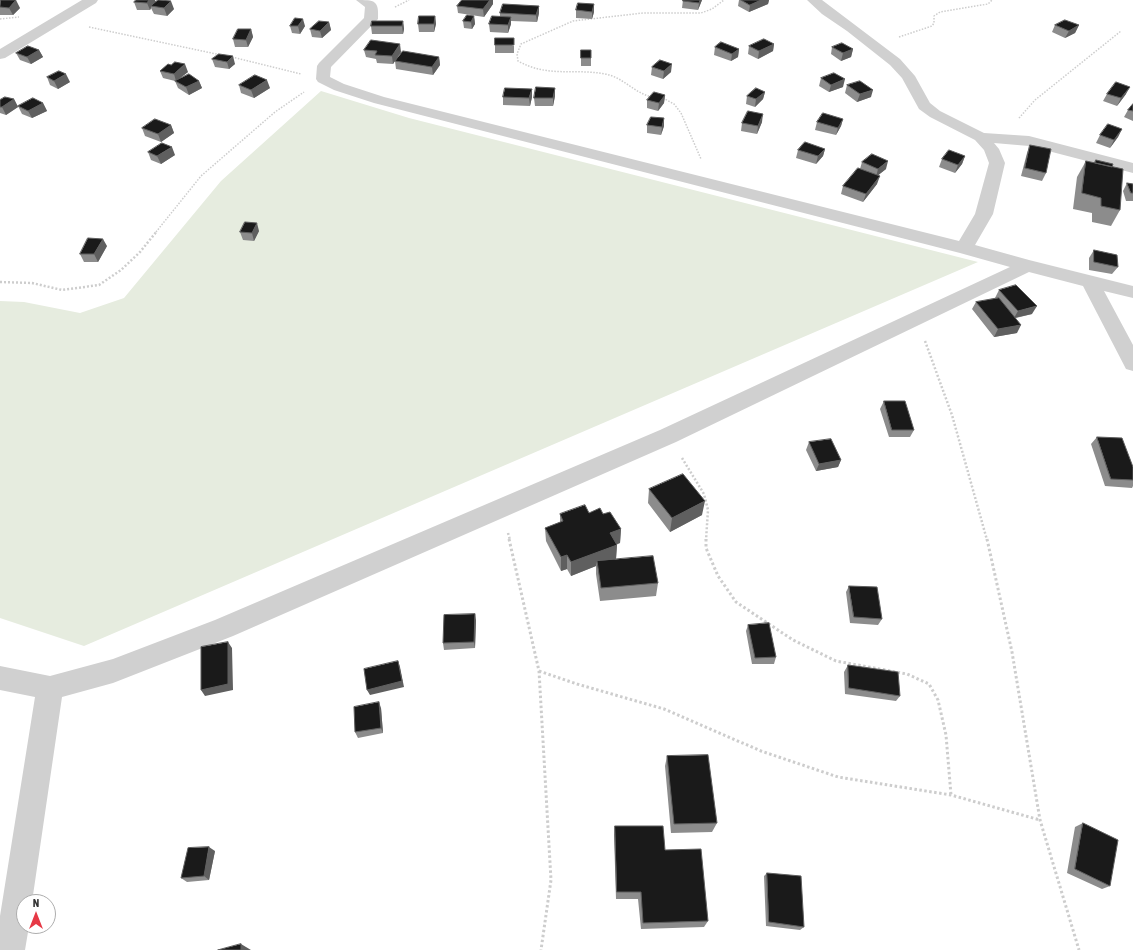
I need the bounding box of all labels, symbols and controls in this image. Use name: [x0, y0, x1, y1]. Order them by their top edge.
north arrow: [16, 894, 56, 934]
text: N: [33, 897, 39, 909]

